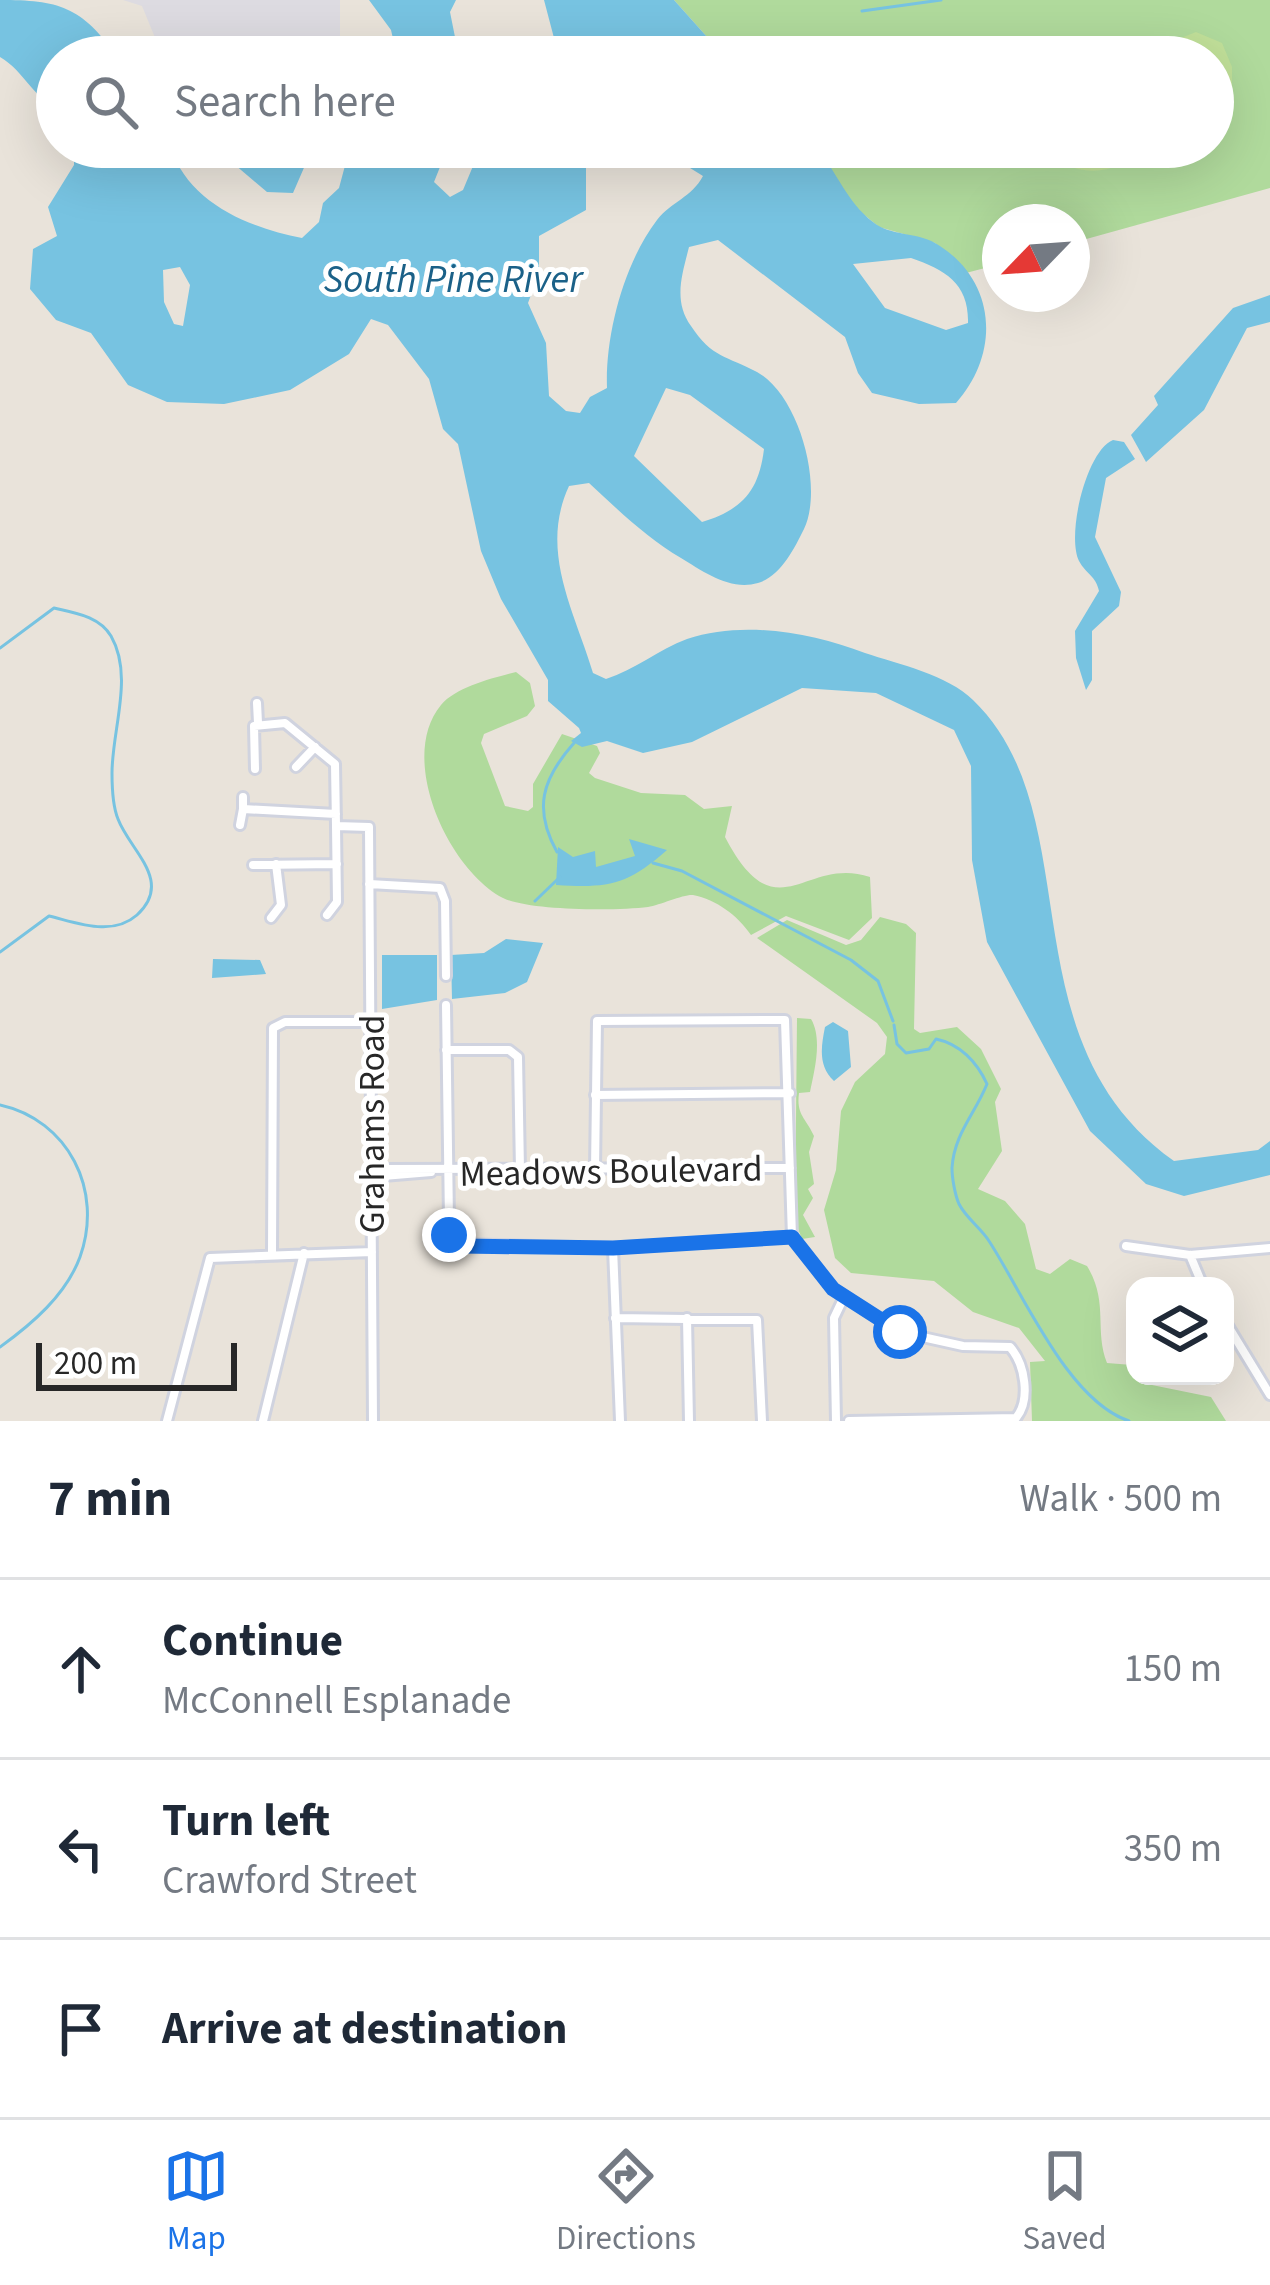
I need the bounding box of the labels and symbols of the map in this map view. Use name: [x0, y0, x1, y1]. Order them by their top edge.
north arrow: [982, 204, 1090, 312]
water label: South Pine River: [324, 252, 584, 308]
street label: Grahams Road: [347, 1014, 398, 1234]
street label: Meadows Boulevard: [459, 1143, 763, 1200]
route end: [422, 1208, 476, 1262]
route start: [873, 1305, 927, 1359]
scale bar: [36, 1337, 237, 1390]

